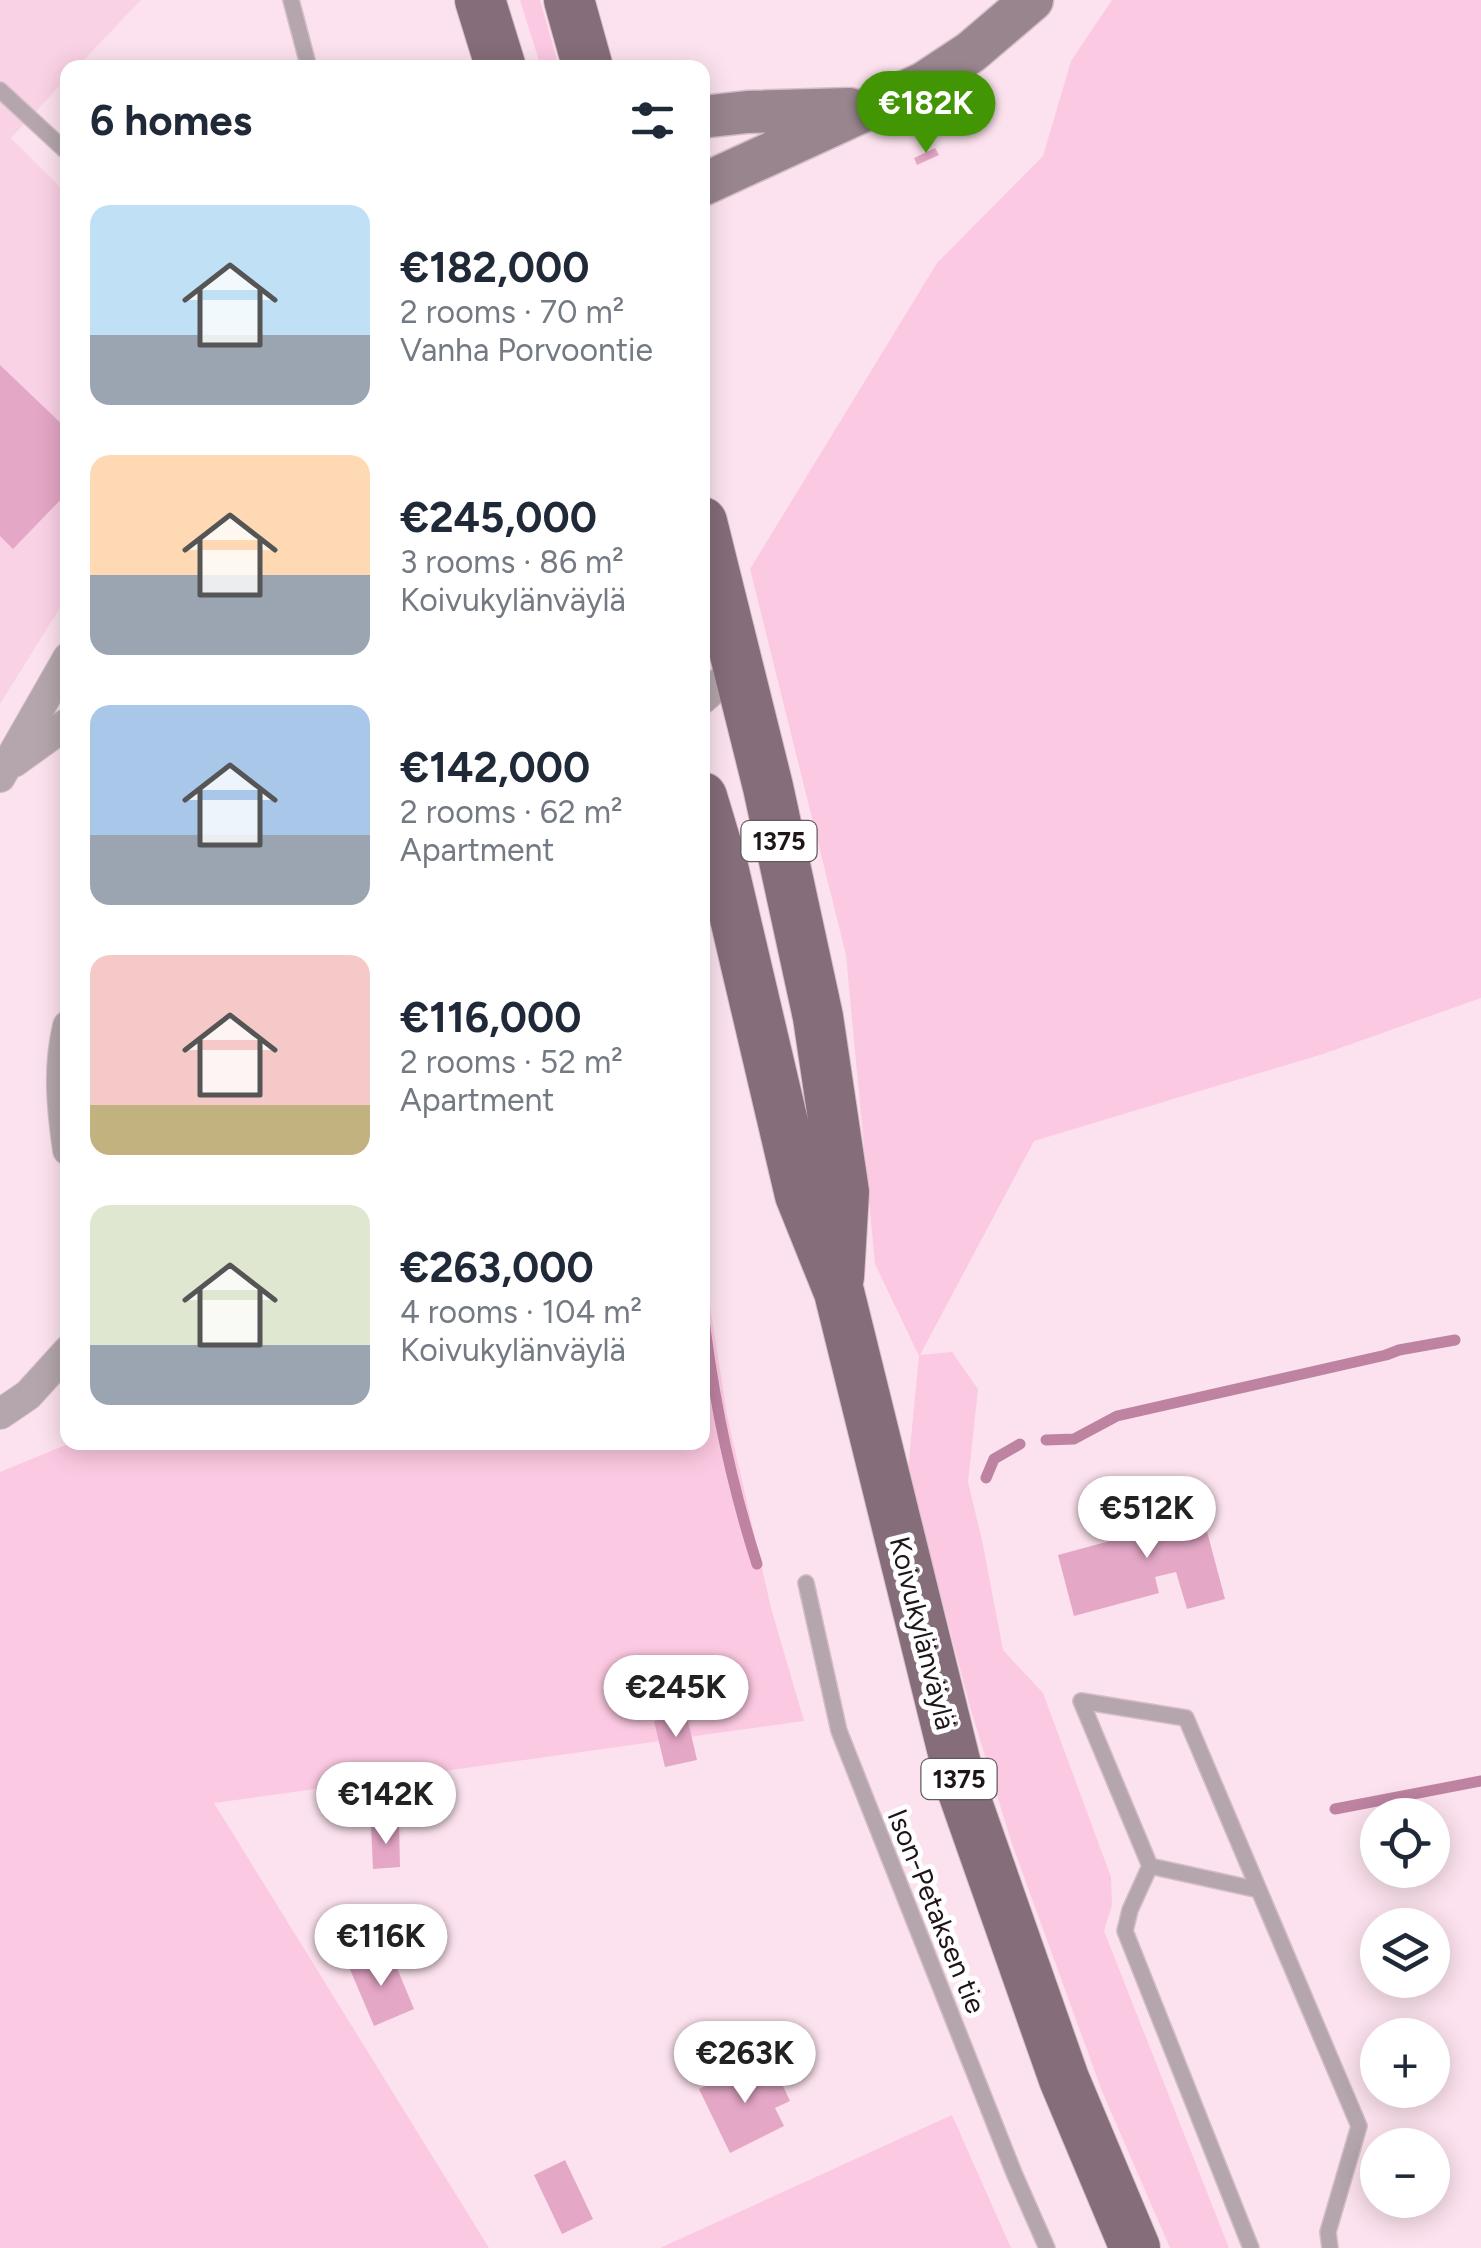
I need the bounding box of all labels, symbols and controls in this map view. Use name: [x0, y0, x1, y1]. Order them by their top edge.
pin: €182K: [856, 71, 996, 156]
text: €182K: [878, 84, 974, 122]
icon: filters: [625, 93, 680, 148]
text: 6 homes: [90, 95, 252, 146]
text: €182,000: [400, 242, 589, 293]
icon: home: [170, 245, 290, 365]
text: 2 rooms · 70 m²: [400, 293, 624, 331]
text: Vanha Porvoontie: [400, 331, 653, 369]
text: €245,000: [400, 492, 597, 543]
icon: home: [170, 495, 290, 615]
text: 3 rooms · 86 m²: [400, 543, 624, 581]
text: Koivukylänväylä: [400, 581, 626, 619]
text: €142,000: [400, 742, 590, 793]
icon: home: [170, 745, 290, 865]
text: 2 rooms · 62 m²: [400, 793, 623, 831]
road number: 1375: [742, 821, 816, 861]
text: Apartment: [400, 831, 554, 869]
text: €116,000: [400, 992, 581, 1043]
icon: home: [170, 995, 290, 1115]
text: 2 rooms · 52 m²: [400, 1043, 623, 1081]
text: Apartment: [400, 1081, 554, 1119]
text: €263,000: [400, 1242, 594, 1293]
icon: home: [170, 1245, 290, 1365]
text: 4 rooms · 104 m²: [400, 1293, 642, 1331]
text: Koivukylänväylä: [400, 1331, 626, 1369]
pin: €512K: [1077, 1476, 1217, 1561]
text: €512K: [1100, 1489, 1194, 1527]
street label: Koivukylänväylä: [883, 1533, 963, 1733]
pin: €245K: [606, 1655, 746, 1740]
text: €245K: [626, 1668, 726, 1706]
road number: 1375: [922, 1759, 996, 1799]
pin: €142K: [316, 1762, 456, 1847]
text: €142K: [338, 1775, 434, 1813]
map controls: [1360, 1798, 1450, 2218]
button: locate: [1360, 1798, 1450, 1888]
street label: Ison-Petaksen tie: [881, 1804, 993, 2018]
pin: €116K: [311, 1904, 451, 1989]
button: layers: [1360, 1908, 1450, 1998]
text: €116K: [336, 1917, 426, 1955]
button: +: [1360, 2018, 1450, 2108]
pin: €263K: [675, 2021, 815, 2106]
text: €263K: [696, 2034, 794, 2072]
button: −: [1360, 2128, 1450, 2218]

